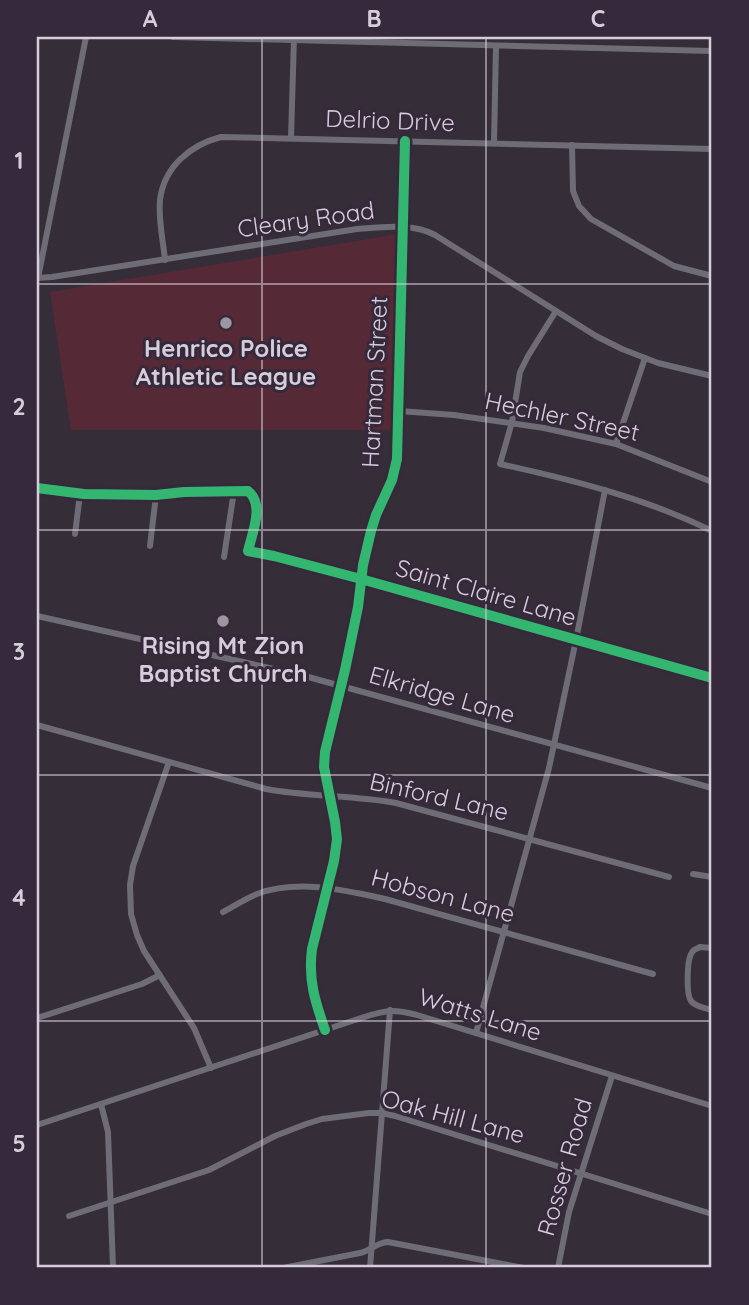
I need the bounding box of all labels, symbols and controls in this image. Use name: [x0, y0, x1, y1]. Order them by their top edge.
text: A: [143, 4, 158, 33]
text: B: [366, 4, 382, 33]
text: C: [591, 4, 605, 33]
street label: Delrio Drive: [325, 103, 455, 137]
text: 1: [15, 146, 23, 175]
street label: Cleary Road: [235, 195, 376, 243]
street label: Hartman Street: [355, 295, 393, 468]
marker: Henrico Police Athletic League: [218, 315, 234, 331]
place label: Henrico Police Athletic League: [136, 333, 316, 391]
street label: Hechler Street: [482, 385, 642, 447]
text: 2: [12, 392, 26, 421]
street label: Saint Claire Lane: [393, 552, 580, 632]
marker: Rising Mt Zion Baptist Church: [215, 613, 231, 629]
place label: Rising Mt Zion Baptist Church: [138, 630, 308, 688]
text: 3: [13, 637, 25, 666]
street label: Elkridge Lane: [366, 659, 519, 729]
street label: Binford Lane: [367, 766, 511, 827]
street label: Hobson Lane: [368, 861, 518, 929]
text: 4: [12, 883, 26, 912]
street label: Watts Lane: [415, 981, 545, 1047]
street label: Oak Hill Lane: [378, 1083, 528, 1150]
street label: Rosser Road: [530, 1094, 598, 1239]
text: 5: [12, 1129, 26, 1158]

